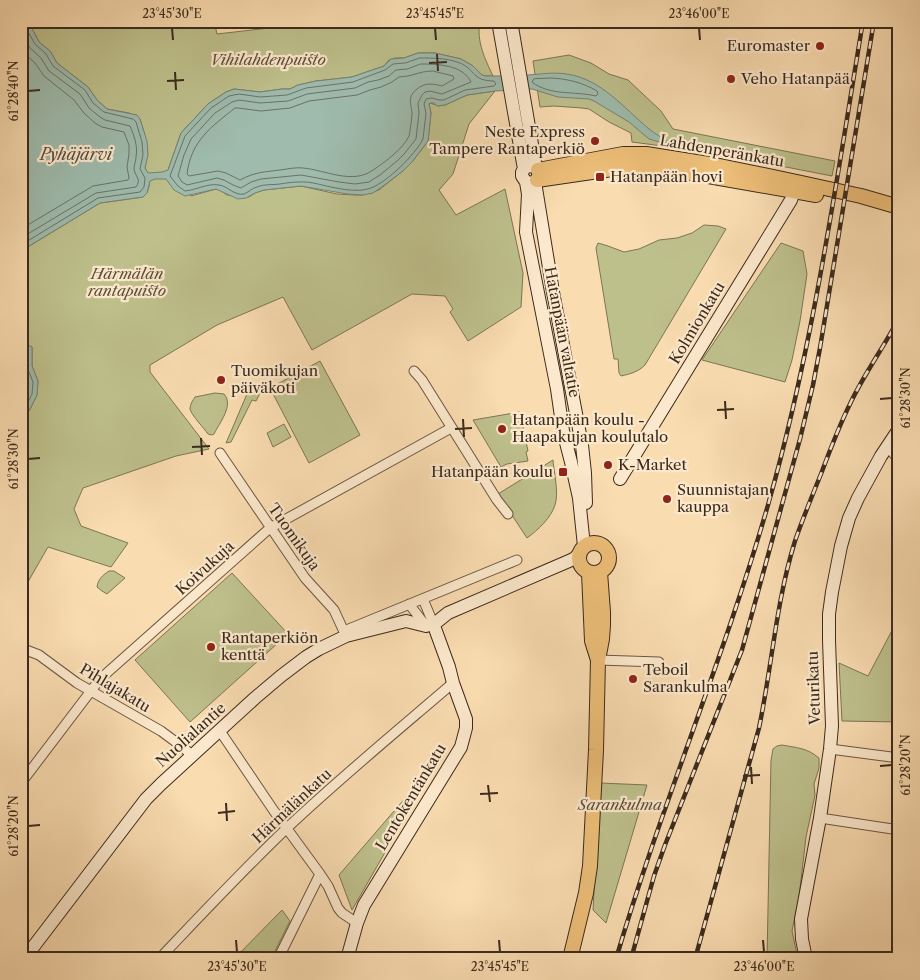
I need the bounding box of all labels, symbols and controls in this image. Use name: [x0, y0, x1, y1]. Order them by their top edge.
text: 23°45'30"E: [142, 6, 202, 21]
text: 23°45'45"E: [406, 6, 464, 21]
text: 23°46'00"E: [669, 6, 729, 21]
place label: Euromaster: [727, 36, 811, 55]
marker: Euromaster: [814, 40, 826, 52]
park label: Vihilahdenpuisto: [210, 50, 326, 69]
text: 61°28'40"N: [6, 61, 21, 121]
place label: Veho Hatanpää: [740, 69, 850, 88]
marker: Veho Hatanpää: [725, 73, 737, 85]
place label: Neste Express Tampere Rantaperkiö: [429, 122, 585, 158]
street label: Lahdenperänkatu: [658, 130, 786, 171]
marker: Neste Express Tampere Rantaperkiö: [589, 135, 601, 147]
water label: Pyhäjärvi: [38, 144, 113, 164]
place label: Hatanpään hovi: [610, 167, 723, 186]
marker: Hatanpään hovi: [594, 171, 606, 183]
park label: Härmälän rantapuisto: [87, 264, 166, 300]
street label: Hatanpään valtatie: [540, 265, 584, 399]
street label: Kolmionkatu: [665, 278, 729, 367]
place label: Tuomikujan päiväkoti: [231, 361, 319, 397]
text: 61°28'30"N: [898, 367, 913, 429]
marker: Tuomikujan päiväkoti: [215, 374, 227, 386]
place label: Hatanpään koulu - Haapakujan koulutalo: [512, 410, 668, 446]
marker: Hatanpään koulu - Haapakujan koulutalo: [496, 423, 508, 435]
text: 61°28'30"N: [6, 428, 21, 490]
place label: K-Market: [618, 455, 688, 474]
marker: K-Market: [602, 459, 614, 471]
place label: Hatanpään koulu: [431, 462, 553, 481]
marker: Hatanpään koulu: [557, 466, 569, 478]
place label: Suunnistajan kauppa: [677, 480, 770, 516]
marker: Suunnistajan kauppa: [661, 493, 673, 505]
street label: Tuomikuja: [264, 499, 325, 574]
street label: Koivukuja: [171, 536, 238, 599]
place label: Rantaperkiön kenttä: [221, 628, 319, 664]
marker: Rantaperkiön kenttä: [205, 641, 217, 653]
street label: Veturikatu: [803, 651, 824, 726]
street label: Pihlajakatu: [76, 659, 154, 716]
place label: Teboil Sarankulma: [643, 660, 728, 696]
marker: Teboil Sarankulma: [627, 673, 639, 685]
street label: Nuolialantie: [152, 698, 230, 771]
text: 61°28'20"N: [898, 734, 913, 796]
street label: Lentokentänkatu: [371, 740, 450, 854]
street label: Härmälänkatu: [248, 764, 335, 847]
text: 61°28'20"N: [6, 795, 21, 857]
park label: Sarankulma: [577, 795, 662, 814]
text: 23°45'30"E: [207, 959, 267, 974]
text: 23°45'45"E: [471, 959, 529, 974]
text: 23°46'00"E: [734, 959, 794, 974]

